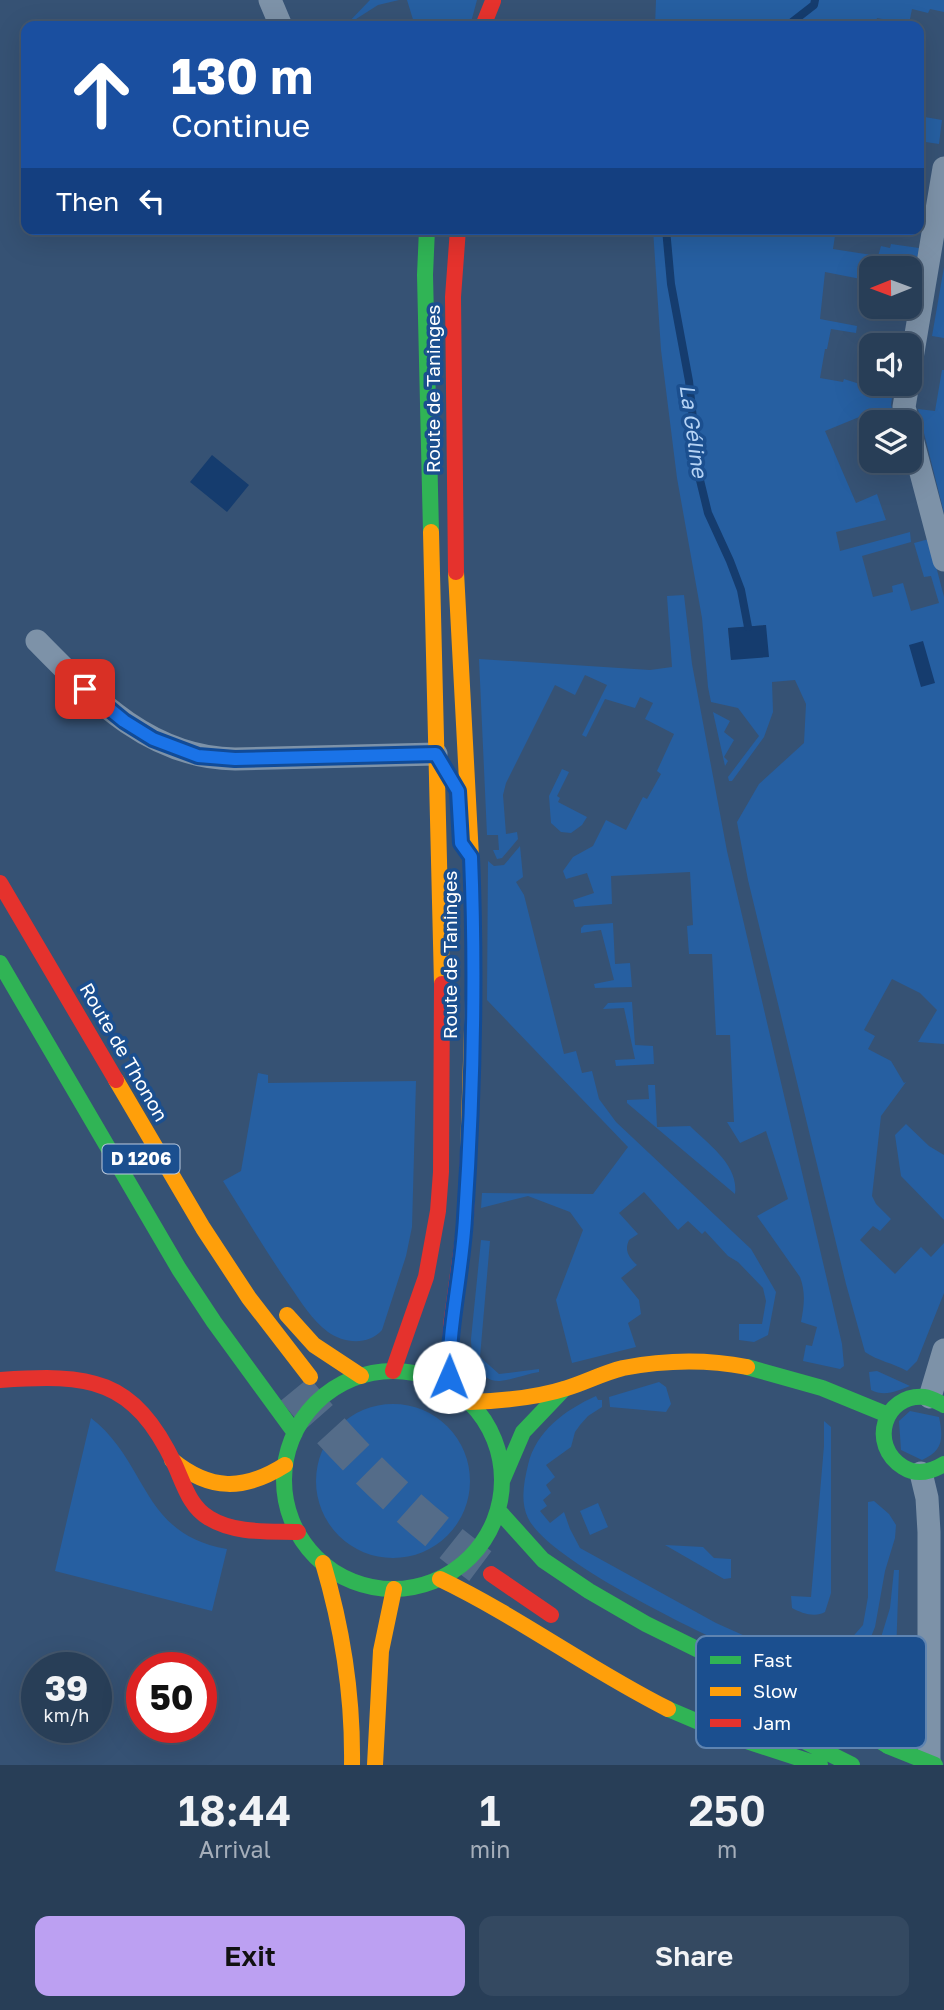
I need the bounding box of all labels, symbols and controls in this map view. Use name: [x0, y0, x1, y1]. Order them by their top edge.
text: 130 m: [171, 46, 313, 105]
icon: ahead: [56, 49, 147, 140]
text: Continue: [171, 106, 310, 144]
icon: left: [133, 182, 171, 220]
text: Then: [56, 186, 119, 217]
north arrow: [859, 256, 922, 318]
map controls: [859, 256, 922, 473]
street label: Route de Taninges: [421, 305, 444, 473]
button: sound: [859, 333, 922, 396]
water label: La Géline: [675, 383, 714, 481]
button: layers: [859, 410, 922, 473]
pin: [55, 659, 115, 719]
icon: arrive: [66, 670, 104, 708]
street label: Route de Taninges: [438, 871, 461, 1039]
street label: Route de Thonon: [75, 978, 173, 1125]
road number: D 1206: [102, 1144, 180, 1174]
position arrow: [412, 1340, 486, 1414]
legend: [696, 1636, 926, 1748]
text: Fast: [753, 1648, 792, 1671]
speed limit sign: 50: [126, 1652, 217, 1743]
text: 39: [45, 1667, 88, 1709]
text: Slow: [753, 1679, 798, 1702]
text: km/h: [44, 1704, 89, 1726]
text: Jam: [753, 1711, 791, 1734]
text: 18:44: [178, 1785, 292, 1835]
text: 1: [480, 1785, 501, 1835]
text: 250: [689, 1785, 766, 1835]
text: Arrival: [199, 1835, 271, 1863]
text: min: [470, 1835, 510, 1863]
text: m: [717, 1835, 737, 1863]
button: Exit: [35, 1916, 465, 1996]
button: Share: [479, 1916, 909, 1996]

